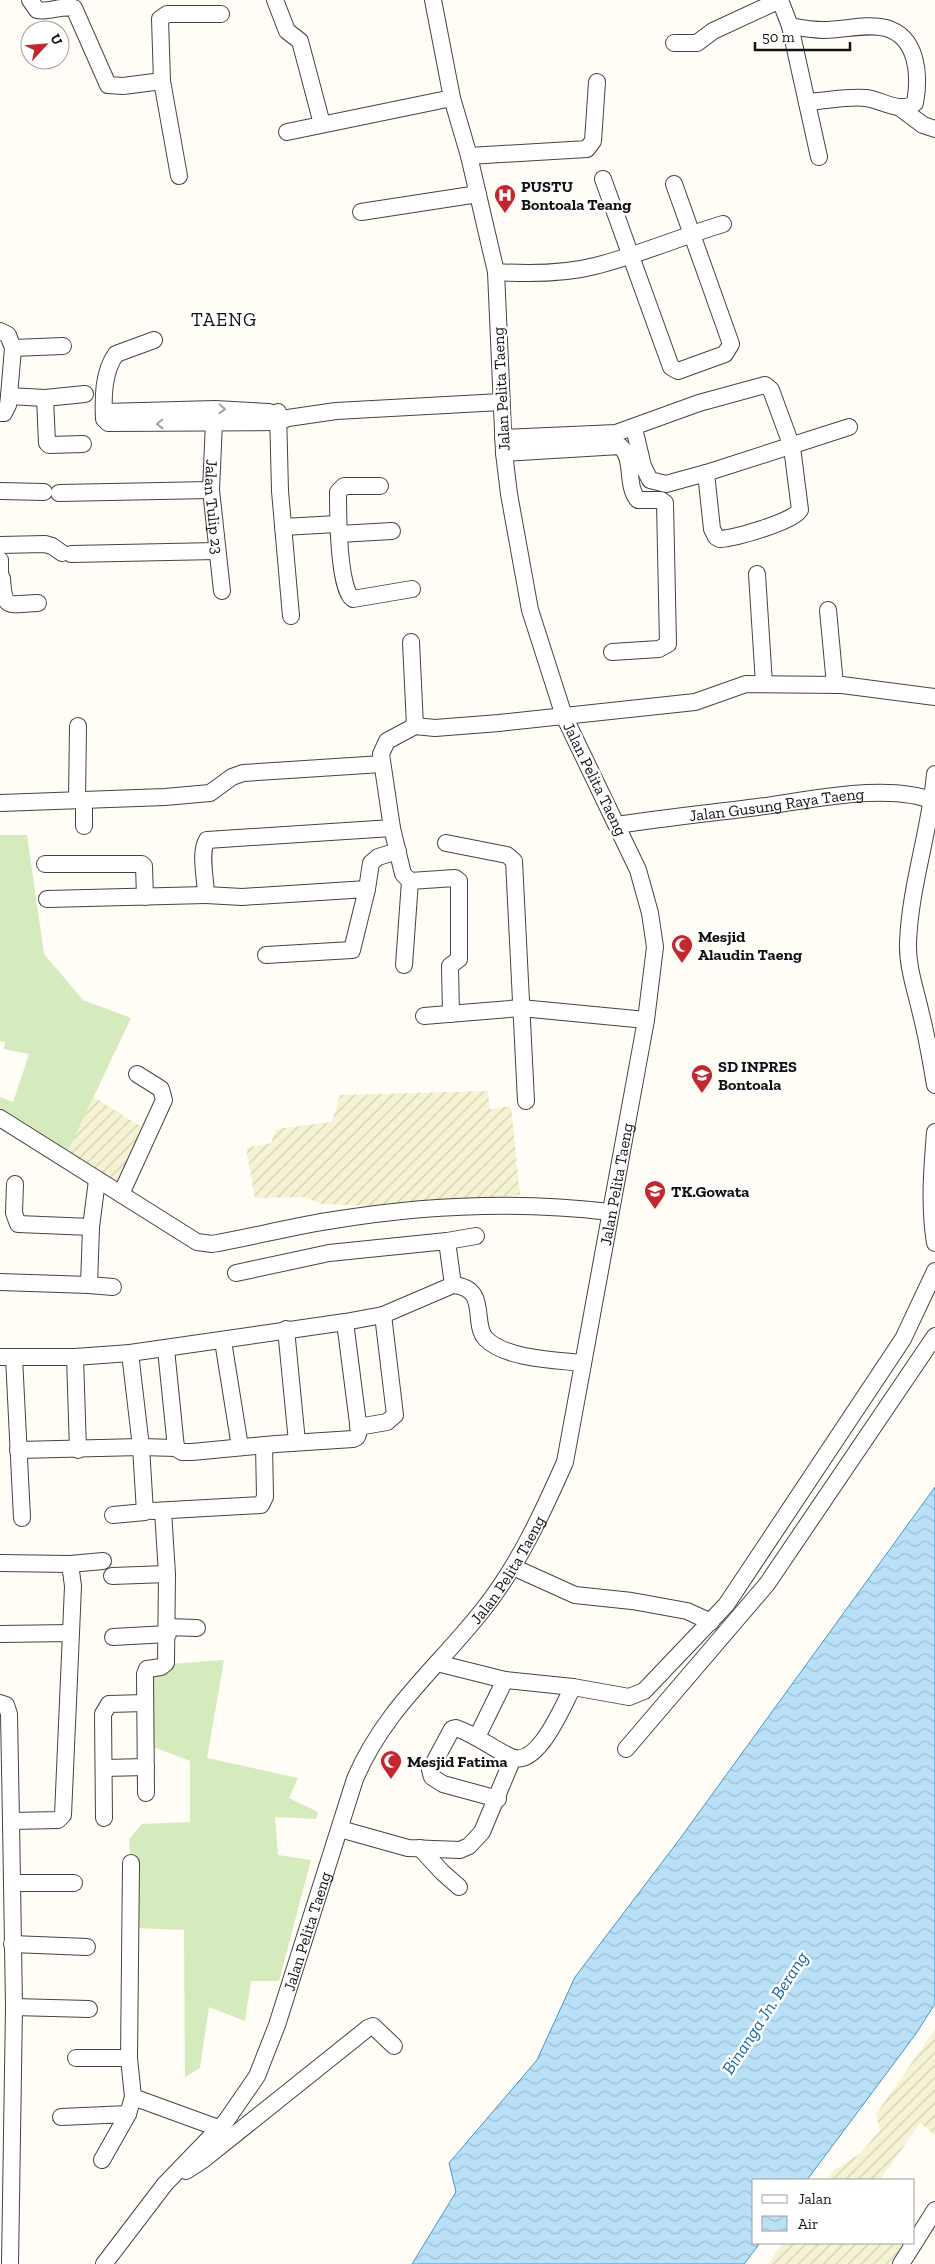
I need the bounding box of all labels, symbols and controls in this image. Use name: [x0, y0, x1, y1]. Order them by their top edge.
north arrow: [20, 20, 70, 70]
scale bar: [755, 20, 850, 52]
text: 50 m: [762, 28, 795, 46]
text: U: [46, 31, 66, 48]
place label: PUSTU Bontoala Teang: [521, 177, 631, 214]
hospital icon: PUSTU Bontoala Teang: [493, 183, 517, 214]
district label: TAENG: [191, 308, 257, 331]
street label: Jalan Pelita Taeng: [488, 326, 514, 451]
one-way arrow: [219, 404, 227, 415]
one-way arrow: [156, 418, 164, 429]
street label: Jalan Tulip 23: [201, 459, 227, 555]
street label: Jalan Pelita Taeng: [559, 719, 631, 839]
street label: Jalan Gusung Raya Taeng: [688, 784, 865, 825]
place label: Mesjid Alaudin Taeng: [698, 927, 802, 964]
mosque icon: Mesjid Alaudin Taeng: [670, 933, 694, 964]
place label: SD INPRES Bontoala: [718, 1057, 797, 1094]
school or university icon: SD INPRES Bontoala: [690, 1063, 714, 1094]
street label: Jalan Pelita Taeng: [595, 1121, 637, 1247]
school or university icon: TK.Gowata: [643, 1179, 667, 1210]
place label: TK.Gowata: [671, 1182, 749, 1201]
street label: Jalan Pelita Taeng: [466, 1512, 548, 1628]
mosque icon: Mesjid Fatima: [379, 1749, 403, 1780]
place label: Mesjid Fatima: [407, 1752, 508, 1771]
street label: Jalan Pelita Taeng: [279, 1869, 335, 1993]
water label: Binanga Jn. Berang: [717, 1947, 813, 2079]
legend: [752, 2179, 915, 2244]
text: Jalan: [798, 2190, 832, 2208]
text: Air: [798, 2215, 818, 2233]

